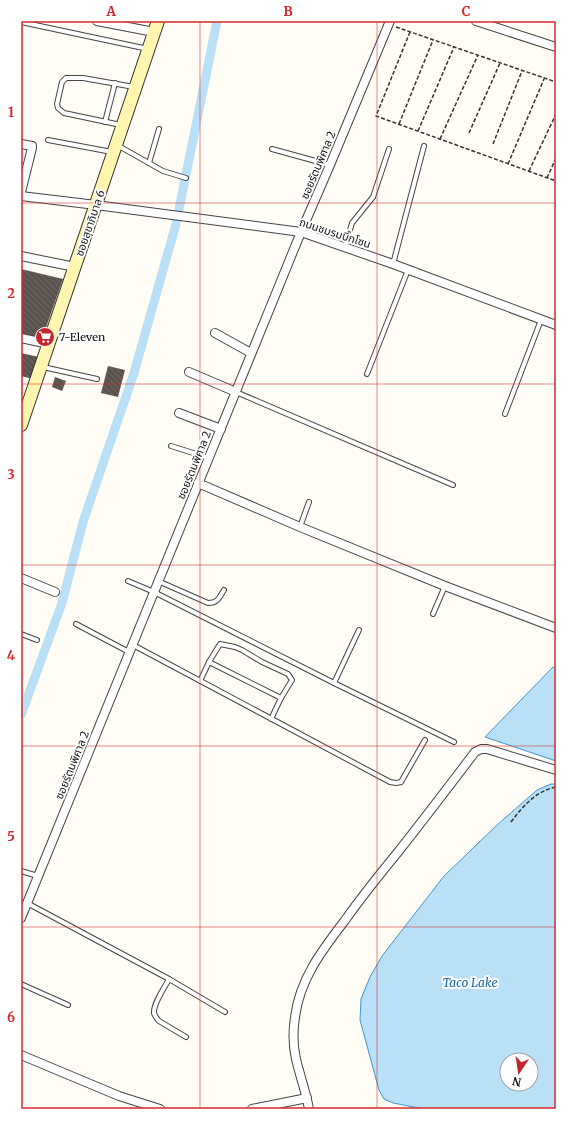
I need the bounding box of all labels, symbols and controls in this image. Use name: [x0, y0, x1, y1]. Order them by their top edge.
text: A: [105, 3, 116, 20]
text: B: [283, 3, 293, 20]
text: C: [462, 3, 471, 20]
text: 1: [8, 104, 14, 121]
street label: ซอยรัตนพิศาล 2: [297, 129, 339, 201]
street label: ซอยสุขาภิบาล 6: [72, 188, 108, 258]
street label: ถนนชมรมบิ๊กโซน: [297, 215, 373, 251]
text: 2: [7, 285, 15, 302]
supermarket icon: 7-Eleven: [34, 326, 56, 348]
place label: 7-Eleven: [59, 330, 106, 344]
street label: ซอยรัตนพิศาล 2: [174, 429, 214, 501]
text: 3: [7, 466, 15, 483]
text: 4: [7, 647, 16, 664]
street label: ซอยรัตนพิศาล 2: [52, 729, 92, 801]
text: 5: [7, 828, 15, 845]
water label: Taco Lake: [442, 975, 498, 990]
text: 6: [7, 1009, 15, 1026]
north arrow: [499, 1052, 539, 1092]
text: N: [511, 1074, 523, 1090]

